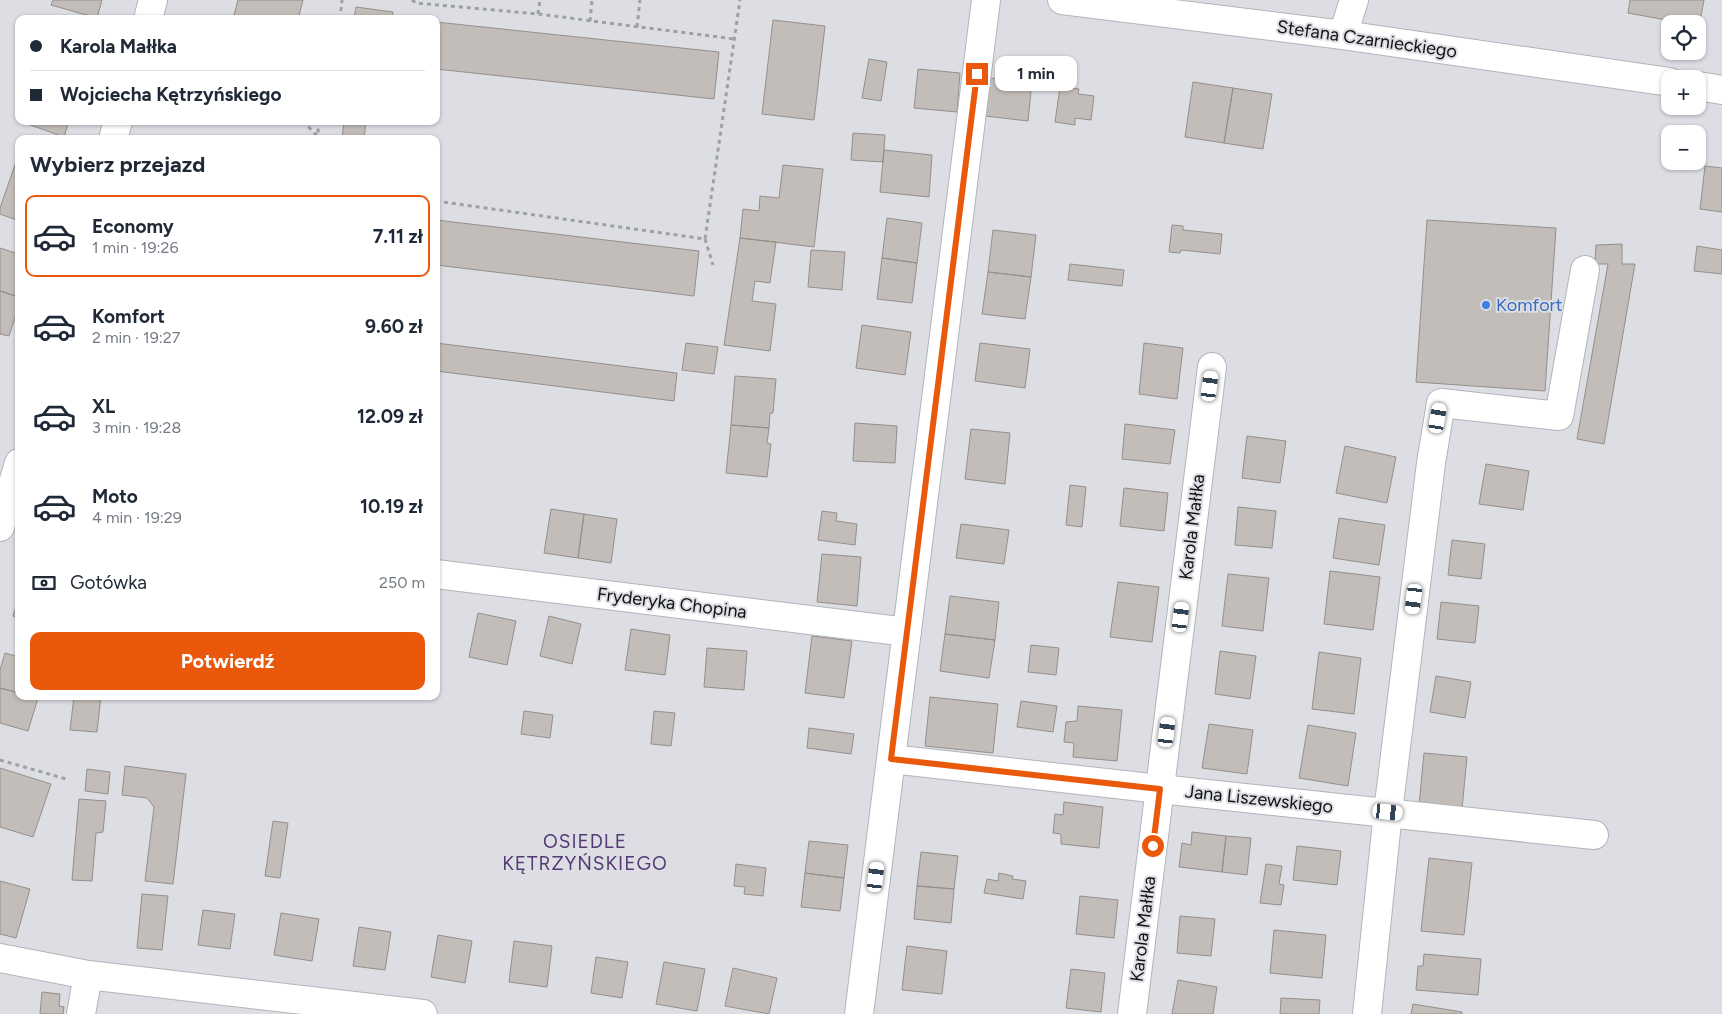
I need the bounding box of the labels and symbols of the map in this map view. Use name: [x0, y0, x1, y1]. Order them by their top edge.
street label: Stefana Czarnieckiego: [1276, 15, 1458, 63]
callout: 1 min: [994, 56, 1077, 92]
route end: [966, 63, 988, 85]
place label: Komfort: [1496, 294, 1563, 316]
marker: Komfort: [1480, 299, 1492, 311]
car: [1200, 370, 1219, 402]
car: [1428, 402, 1447, 434]
street label: Karola Małłka: [1175, 473, 1209, 581]
street label: Fryderyka Chopina: [596, 583, 748, 623]
car: [1404, 583, 1423, 615]
car: [1171, 601, 1190, 633]
car: [1157, 716, 1176, 748]
street label: Jana Liszewskiego: [1184, 780, 1334, 818]
car: [1372, 803, 1403, 821]
district label: OSIEDLE KĘTRZYŃSKIEGO: [502, 830, 668, 875]
route start: [1142, 835, 1164, 857]
car: [866, 861, 885, 893]
street label: Karola Małłka: [1126, 875, 1160, 983]

